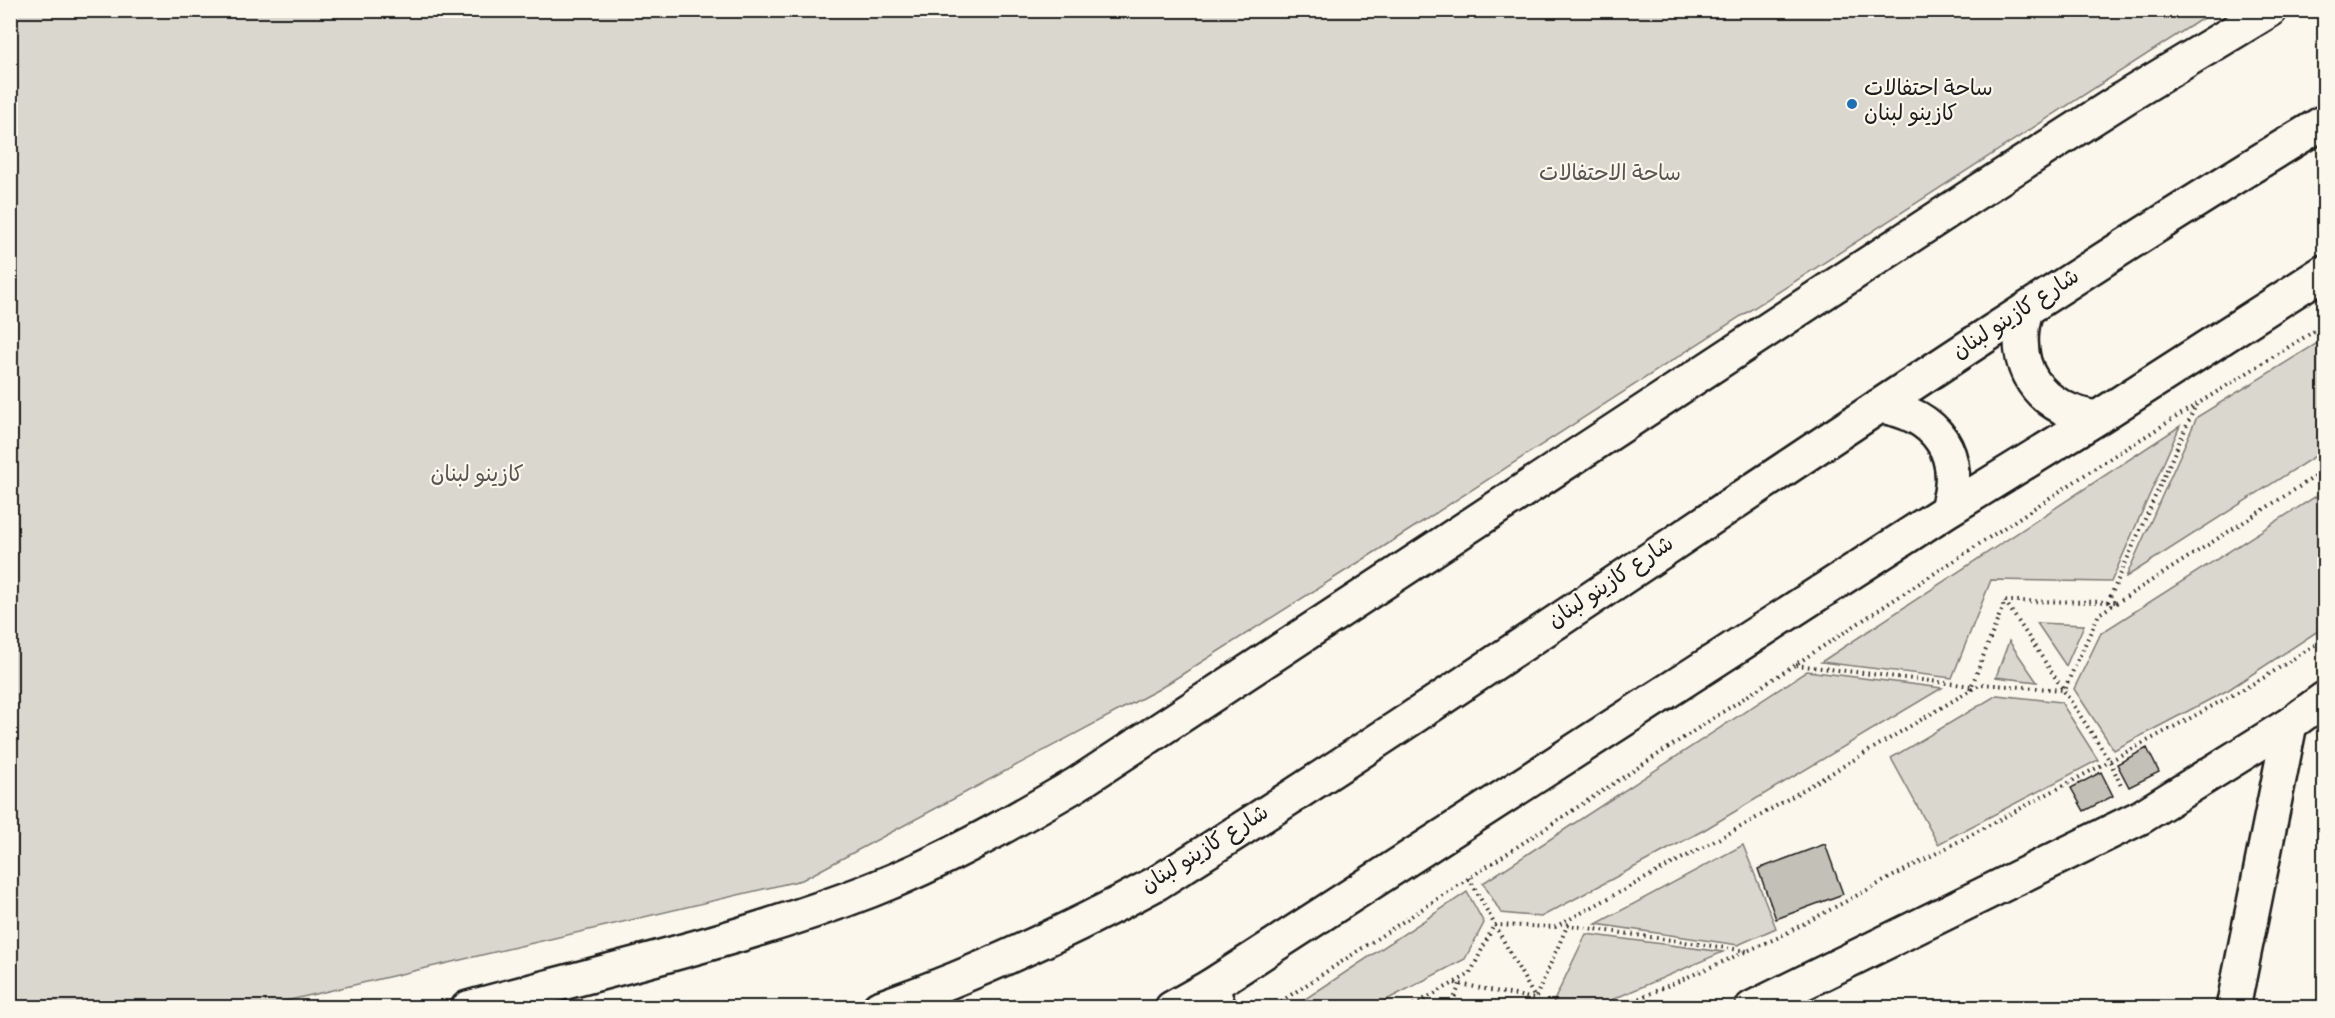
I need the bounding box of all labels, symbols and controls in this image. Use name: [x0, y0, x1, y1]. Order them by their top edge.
place label: ساحة احتفالات كازينو لبنان: [1864, 78, 1993, 129]
marker: ساحة احتفالات كازينو لبنان: [1845, 97, 1859, 111]
park label: ساحة الاحتفالات: [1539, 163, 1681, 189]
street label: شارع كازينو لبنان: [1949, 265, 2085, 367]
park label: كازينو لبنان: [430, 464, 524, 490]
street label: شارع كازينو لبنان: [1544, 532, 1680, 636]
street label: شارع كازينو لبنان: [1137, 801, 1275, 901]

